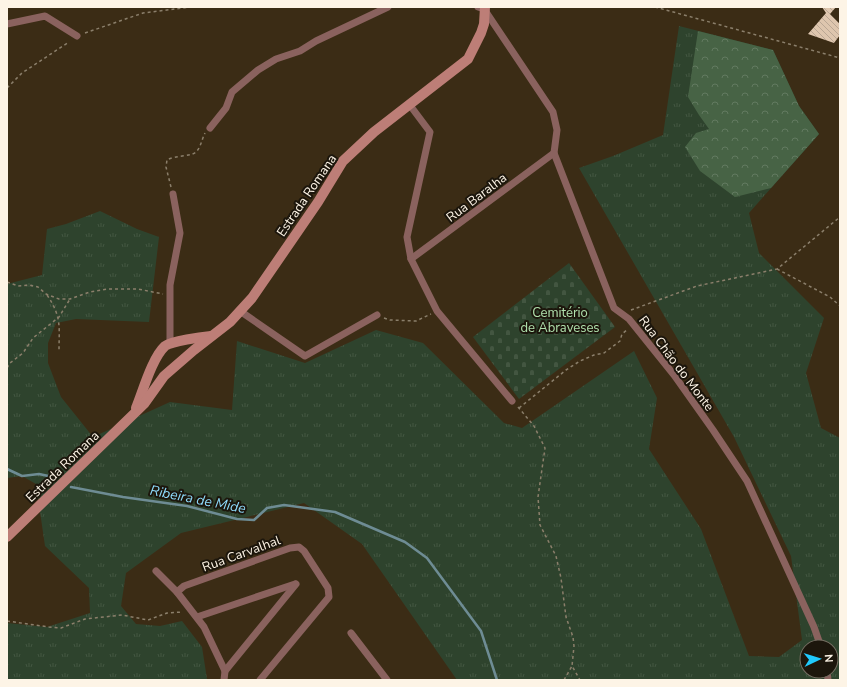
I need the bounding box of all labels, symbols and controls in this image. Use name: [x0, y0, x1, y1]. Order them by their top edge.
street label: Estrada Romana: [273, 151, 341, 240]
street label: Rua Baralha: [443, 169, 511, 227]
park label: Cemitério de Abraveses: [520, 304, 600, 337]
street label: Rua Chão do Monte: [634, 312, 718, 415]
street label: Estrada Romana: [22, 427, 103, 506]
water label: Ribeira de Mide: [148, 481, 248, 518]
street label: Rua Carvalhal: [200, 531, 283, 576]
north arrow: [799, 639, 839, 679]
text: N: [821, 654, 836, 663]

